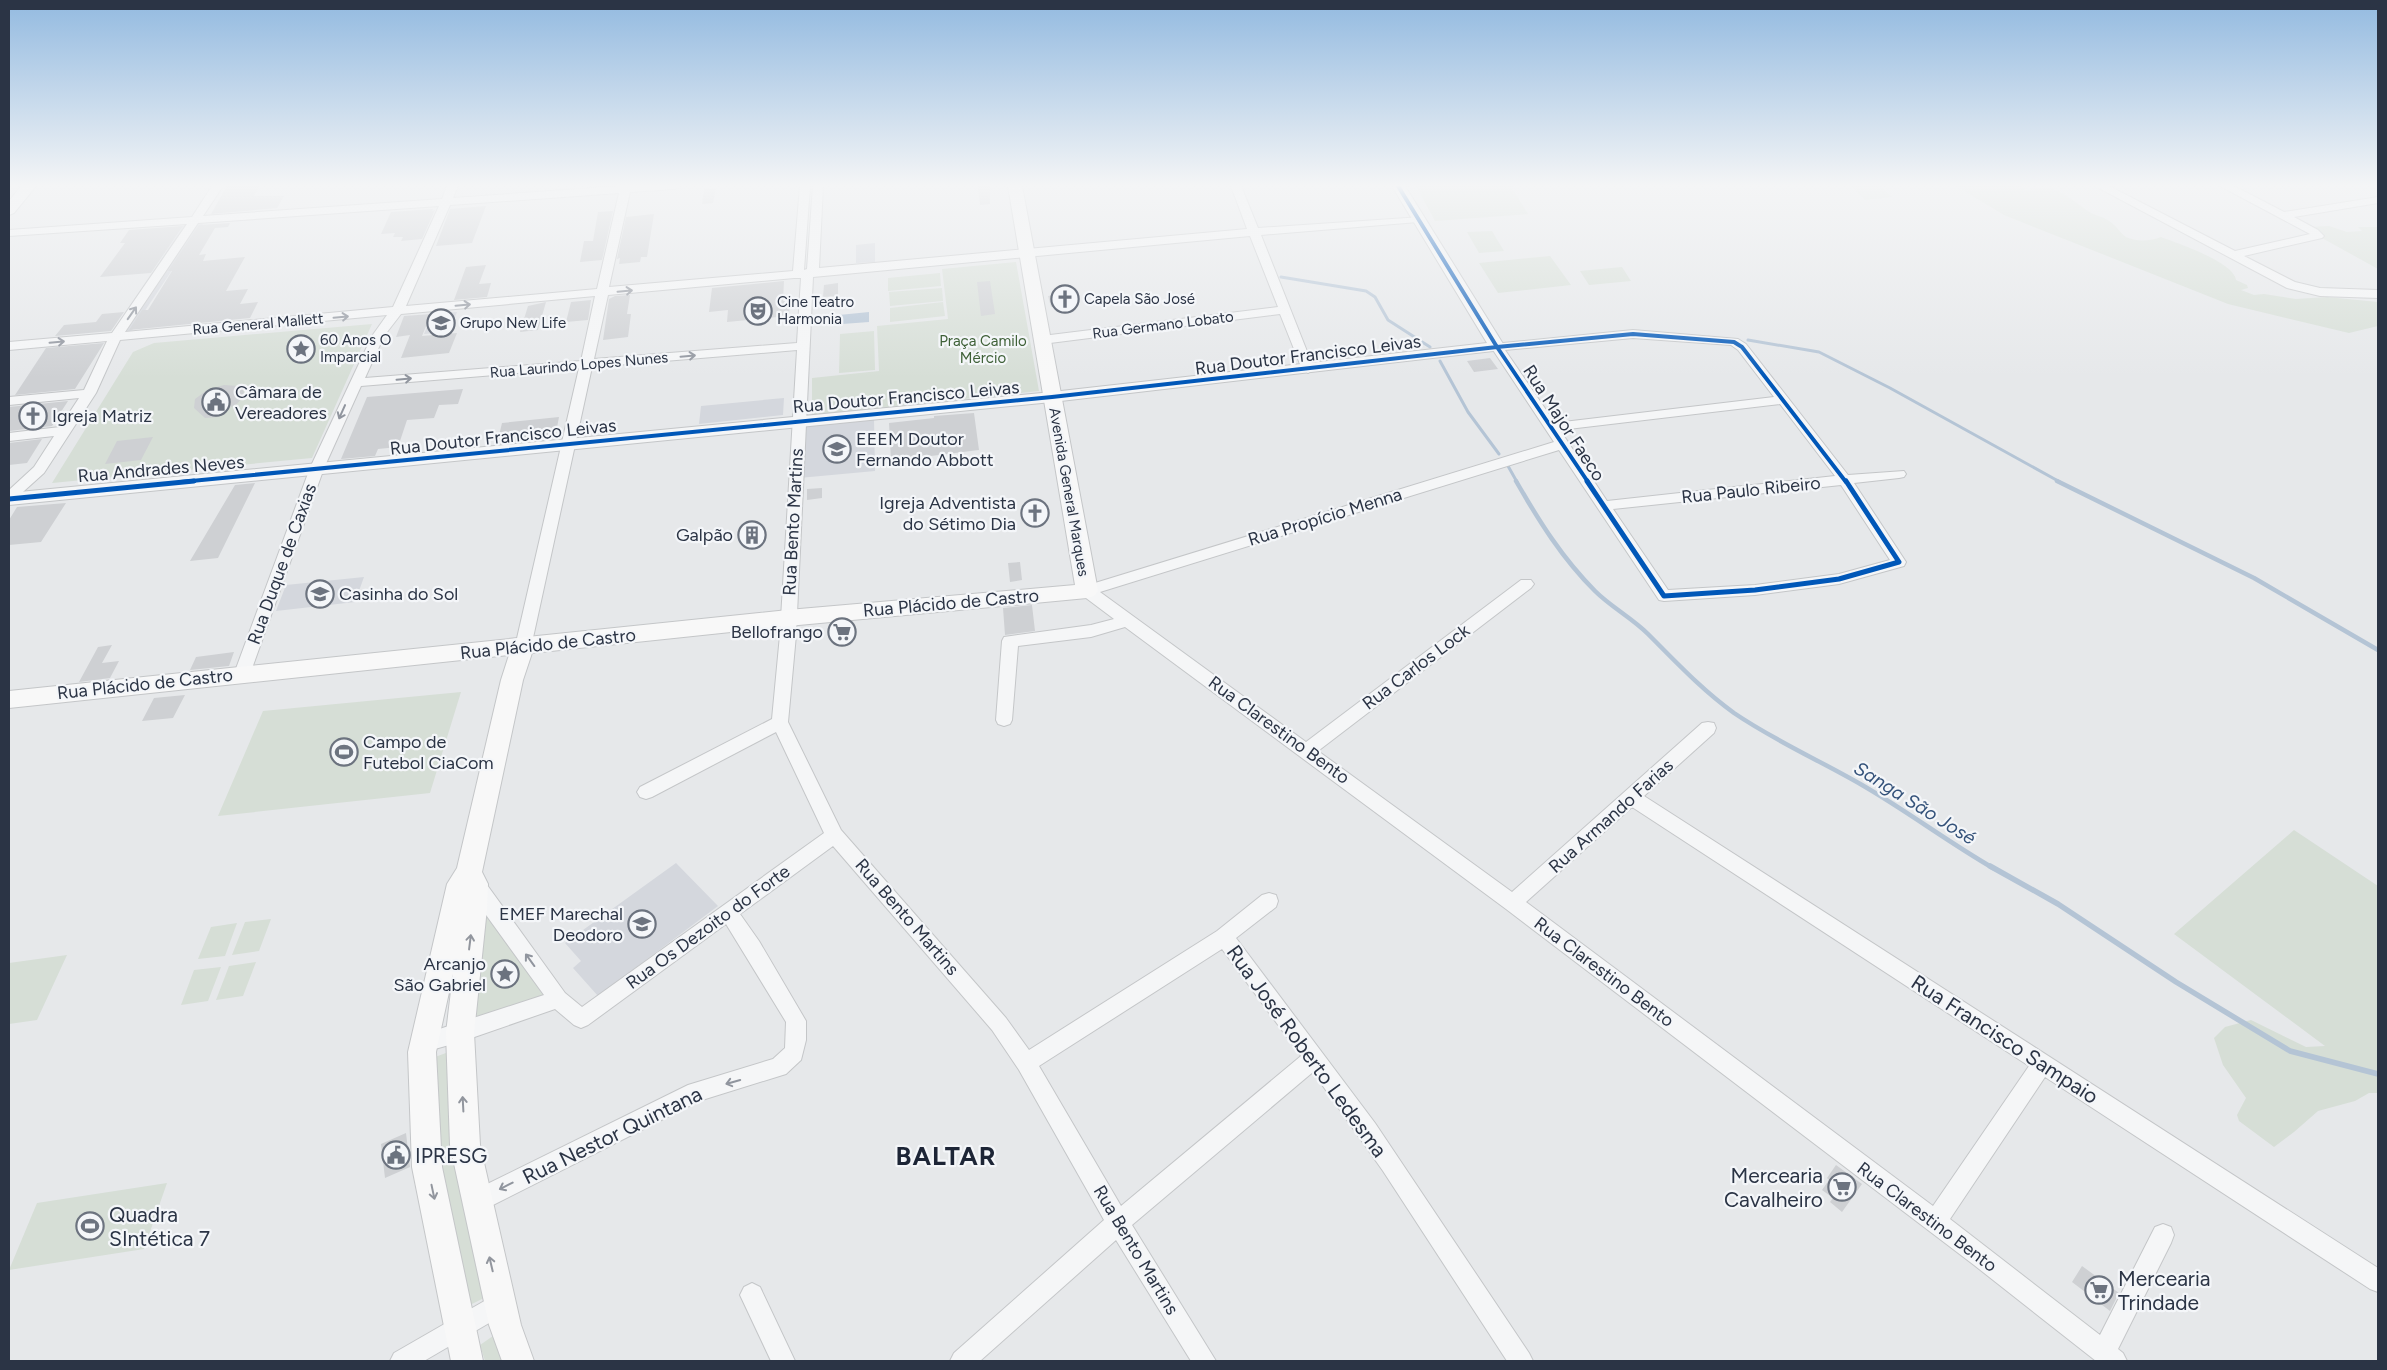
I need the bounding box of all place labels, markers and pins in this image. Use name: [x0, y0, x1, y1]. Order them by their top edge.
church icon: Capela São José: [1050, 284, 1080, 314]
place label: Capela São José: [1084, 290, 1195, 308]
place label: Cine Teatro Harmonia: [777, 293, 854, 328]
theatre icon: Cine Teatro Harmonia: [743, 296, 773, 326]
school or university icon: Grupo New Life: [426, 308, 456, 338]
place label: Grupo New Life: [460, 314, 566, 332]
place label: 60 Anos O Imparcial: [320, 331, 391, 366]
place icon: 60 Anos O Imparcial: [286, 334, 316, 364]
place label: Câmara de Vereadores: [235, 381, 327, 424]
public building icon: Câmara de Vereadores: [201, 387, 231, 417]
church icon: Igreja Matriz: [18, 401, 48, 431]
place label: Igreja Matriz: [52, 405, 152, 427]
place label: EEEM Doutor Fernando Abbott: [856, 428, 994, 471]
school or university icon: EEEM Doutor Fernando Abbott: [822, 434, 852, 464]
place label: Igreja Adventista do Sétimo Dia: [879, 492, 1016, 535]
church icon: Igreja Adventista do Sétimo Dia: [1020, 498, 1050, 528]
building icon: Galpão: [737, 520, 767, 550]
place label: Galpão: [676, 524, 733, 546]
school or university icon: Casinha do Sol: [305, 579, 335, 609]
place label: Casinha do Sol: [339, 583, 458, 605]
supermarket icon: Bellofrango: [827, 617, 857, 647]
place label: Bellofrango: [731, 621, 823, 643]
place label: Campo de Futebol CiaCom: [363, 731, 494, 774]
sports icon: Campo de Futebol CiaCom: [329, 737, 359, 767]
place label: EMEF Marechal Deodoro: [499, 903, 623, 946]
school or university icon: EMEF Marechal Deodoro: [627, 909, 657, 939]
place label: Arcanjo São Gabriel: [393, 953, 486, 996]
place icon: Arcanjo São Gabriel: [490, 959, 520, 989]
public building icon: IPRESG: [381, 1140, 411, 1170]
place label: IPRESG: [415, 1143, 487, 1168]
place label: Mercearia Cavalheiro: [1724, 1163, 1823, 1212]
supermarket icon: Mercearia Cavalheiro: [1827, 1172, 1857, 1202]
place label: Quadra SIntética 7: [109, 1202, 210, 1251]
sports icon: Quadra SIntética 7: [75, 1211, 105, 1241]
place label: Mercearia Trindade: [2118, 1266, 2211, 1315]
supermarket icon: Mercearia Trindade: [2084, 1275, 2114, 1305]

